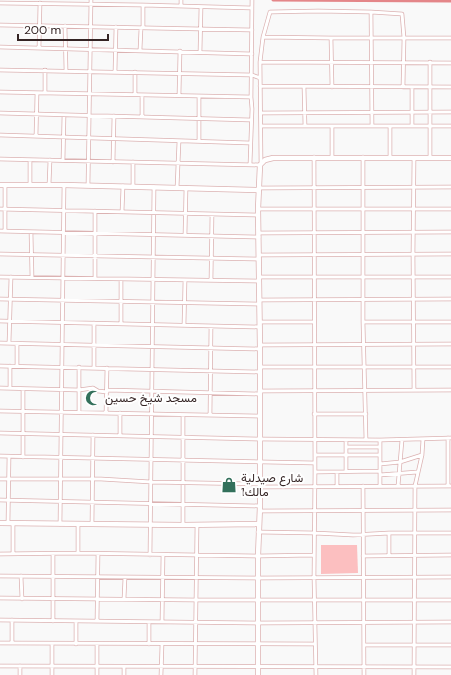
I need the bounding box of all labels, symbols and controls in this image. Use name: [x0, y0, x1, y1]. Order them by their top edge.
scale bar: [18, 16, 108, 42]
text: 200 m: [24, 22, 61, 38]
mosque icon: مسجد شيخ حسين: [84, 389, 102, 407]
place label: مسجد شيخ حسين: [105, 390, 197, 407]
place label: شارع صيدلية مالك1: [241, 470, 303, 500]
shop icon: شارع صيدلية مالك1: [220, 476, 238, 494]

